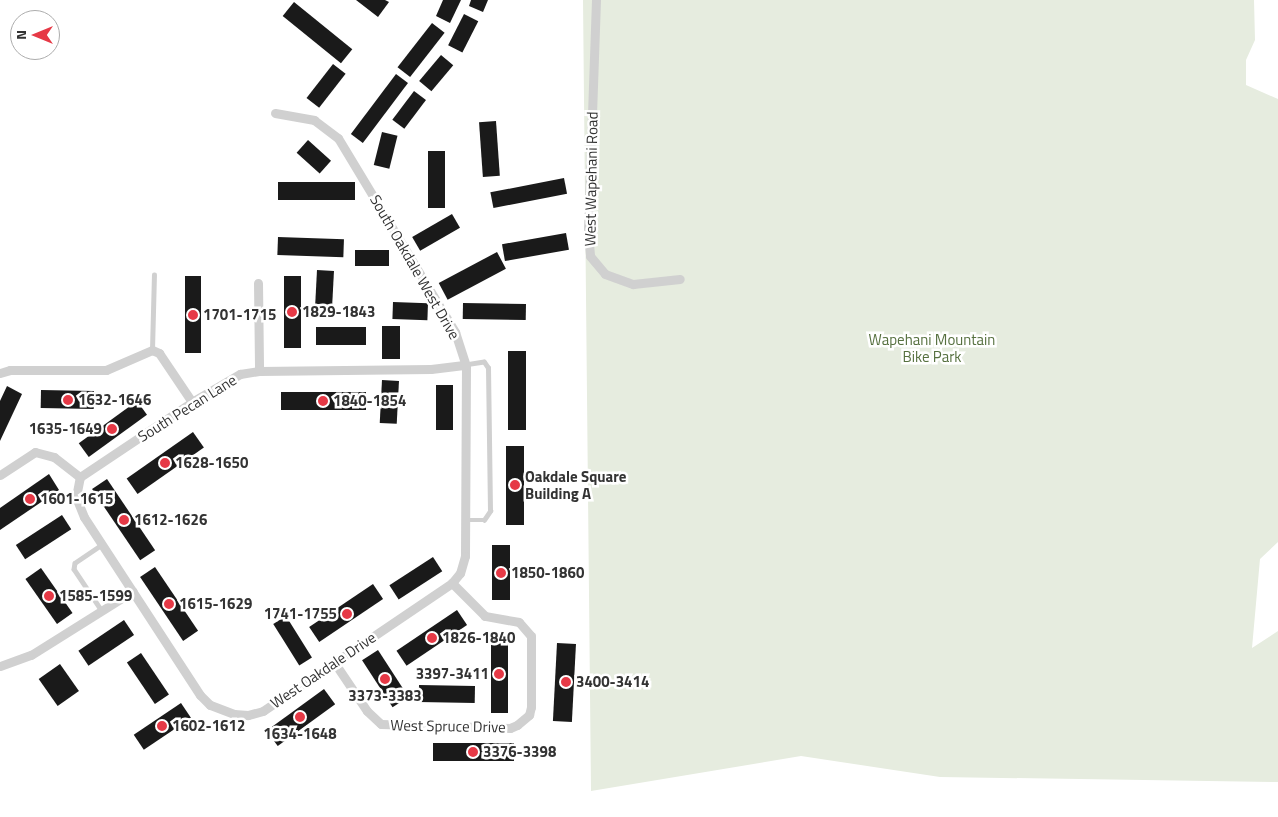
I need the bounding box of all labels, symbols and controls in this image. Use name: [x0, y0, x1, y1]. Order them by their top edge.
north arrow: [10, 10, 60, 60]
text: N: [10, 30, 31, 40]
street label: West Wapehani Road: [581, 111, 601, 247]
street label: South Oakdale West Drive: [366, 192, 464, 342]
place label: 1829-1843: [302, 303, 375, 321]
place label: 1701-1715: [203, 306, 276, 324]
marker: 1829-1843: [286, 306, 298, 318]
marker: 1701-1715: [187, 309, 199, 321]
park label: Wapehani Mountain Bike Park: [869, 330, 995, 365]
street label: South Pecan Lane: [134, 370, 240, 446]
place label: 1632-1646: [78, 391, 151, 409]
place label: 1840-1854: [333, 392, 406, 410]
marker: 1632-1646: [62, 394, 74, 406]
marker: 1840-1854: [317, 395, 329, 407]
place label: 1635-1649: [29, 420, 102, 438]
marker: 1635-1649: [106, 423, 118, 435]
place label: 1628-1650: [175, 454, 248, 472]
marker: 1628-1650: [159, 457, 171, 469]
place label: Oakdale Square Building A: [525, 467, 626, 502]
marker: Oakdale Square Building A: [509, 479, 521, 491]
place label: 1601-1615: [40, 490, 113, 508]
marker: 1601-1615: [24, 493, 36, 505]
place label: 1612-1626: [134, 511, 207, 529]
marker: 1612-1626: [118, 514, 130, 526]
place label: 1850-1860: [511, 564, 584, 582]
marker: 1850-1860: [495, 567, 507, 579]
place label: 1585-1599: [59, 587, 132, 605]
marker: 1585-1599: [43, 590, 55, 602]
place label: 1615-1629: [179, 595, 252, 613]
marker: 1615-1629: [163, 598, 175, 610]
place label: 1741-1755: [264, 605, 337, 623]
marker: 1741-1755: [341, 608, 353, 620]
street label: West Oakdale Drive: [267, 628, 379, 712]
place label: 1826-1840: [442, 629, 515, 647]
marker: 1826-1840: [426, 632, 438, 644]
place label: 3397-3411: [416, 665, 489, 683]
marker: 3397-3411: [493, 668, 505, 680]
marker: 3373-3383: [379, 673, 391, 685]
place label: 3400-3414: [576, 673, 649, 691]
marker: 3400-3414: [560, 676, 572, 688]
place label: 3373-3383: [348, 687, 422, 705]
marker: 1634-1648: [294, 711, 306, 723]
street label: West Spruce Drive: [390, 716, 506, 736]
place label: 1602-1612: [172, 717, 245, 735]
marker: 1602-1612: [156, 720, 168, 732]
place label: 1634-1648: [263, 725, 337, 743]
place label: 3376-3398: [483, 743, 556, 761]
marker: 3376-3398: [467, 746, 479, 758]

